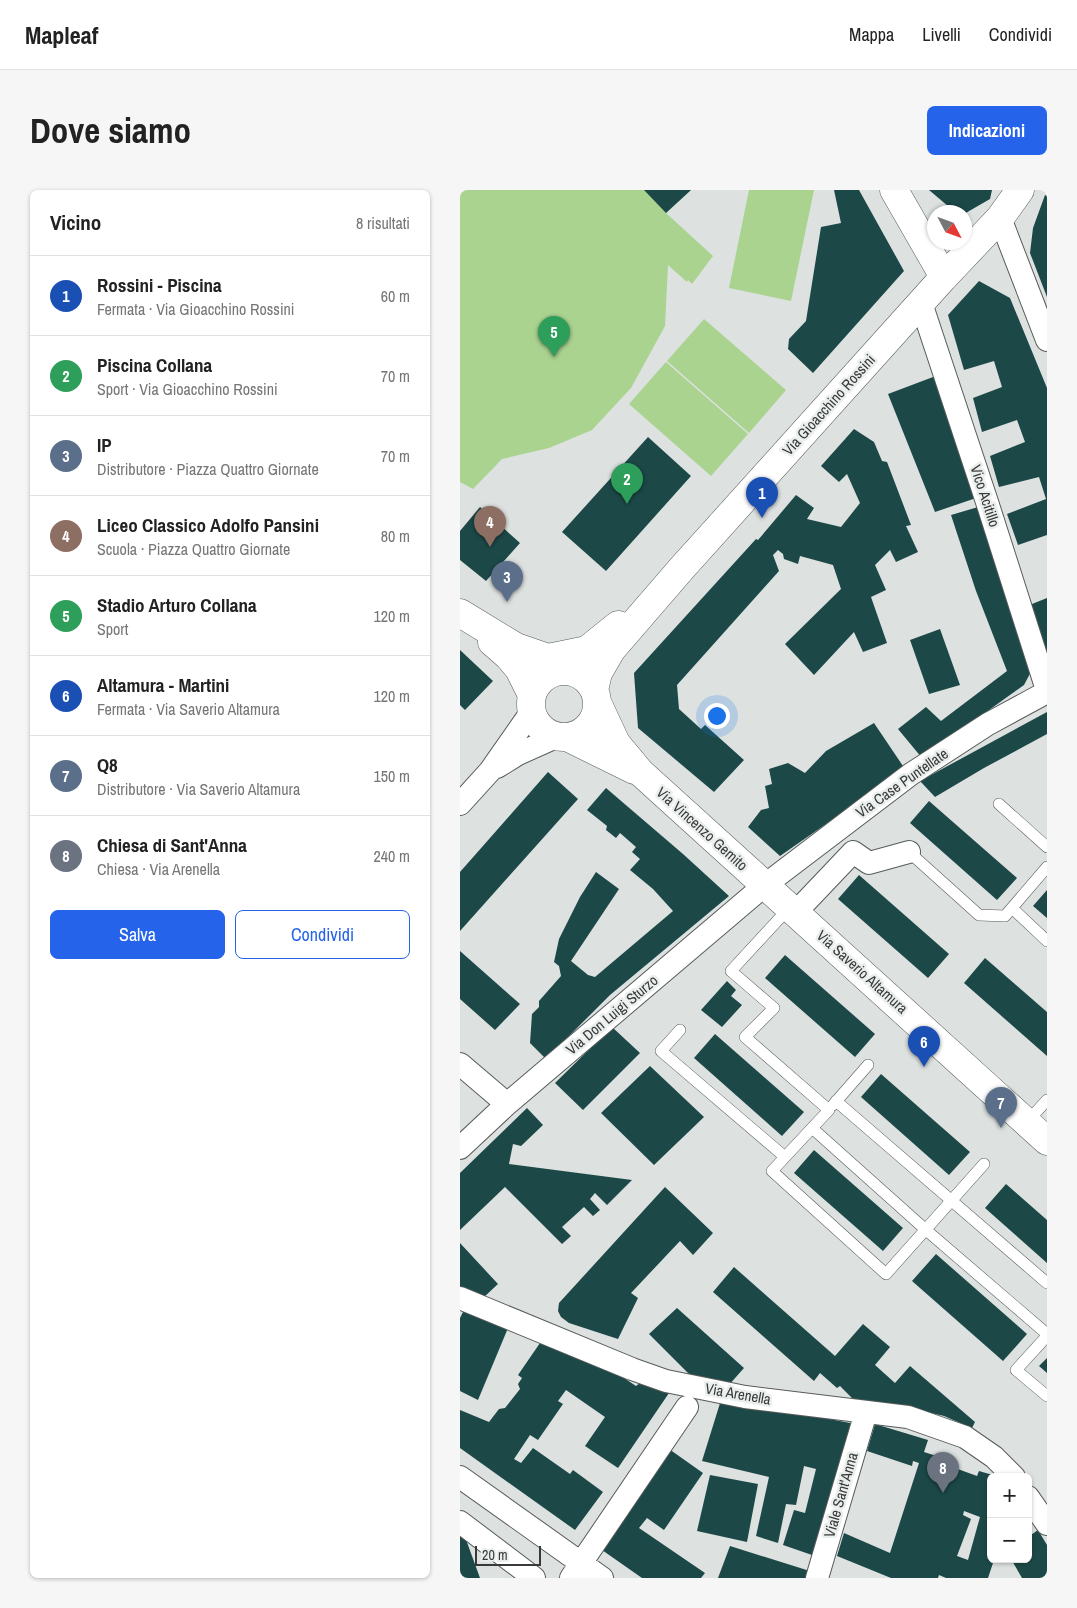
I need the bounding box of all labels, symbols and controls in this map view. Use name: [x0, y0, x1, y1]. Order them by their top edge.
text: Mapleaf: [25, 19, 98, 51]
text: Mappa: [849, 22, 894, 47]
text: Livelli: [922, 22, 961, 47]
text: Condividi: [989, 22, 1052, 47]
button: Indicazioni: [927, 106, 1047, 155]
text: Dove siamo: [30, 107, 191, 154]
north arrow: [927, 205, 972, 250]
text: Vicino: [50, 208, 101, 237]
text: 8 risultati: [356, 212, 410, 234]
text: Rossini - Piscina: [97, 272, 222, 298]
text: 1: [62, 285, 70, 307]
text: 60 m: [381, 285, 410, 307]
text: Fermata · Via Gioacchino Rossini: [97, 298, 295, 320]
pin: 5: [538, 316, 570, 357]
street label: Via Gioacchino Rossini: [777, 349, 880, 460]
text: Piscina Collana: [97, 352, 212, 378]
text: 2: [62, 365, 70, 387]
text: 70 m: [381, 365, 410, 387]
text: Sport · Via Gioacchino Rossini: [97, 378, 278, 400]
text: IP: [97, 432, 112, 458]
text: 3: [62, 445, 70, 467]
text: 70 m: [381, 445, 410, 467]
text: Distributore · Piazza Quattro Giornate: [97, 458, 319, 480]
street label: Vico Acitillo: [966, 462, 1005, 530]
pin: 2: [611, 463, 643, 504]
pin: 1: [746, 477, 778, 518]
pin: 4: [474, 506, 506, 547]
text: Liceo Classico Adolfo Pansini: [97, 512, 319, 538]
text: 4: [62, 525, 70, 547]
text: 80 m: [381, 525, 410, 547]
text: Scuola · Piazza Quattro Giornate: [97, 538, 290, 560]
pin: 3: [491, 561, 523, 602]
text: Stadio Arturo Collana: [97, 592, 257, 618]
text: 5: [62, 605, 70, 627]
text: 120 m: [374, 605, 410, 627]
text: Sport: [97, 618, 128, 640]
text: Altamura - Martini: [97, 672, 229, 698]
text: 6: [62, 685, 70, 707]
text: 120 m: [374, 685, 410, 707]
text: Fermata · Via Saverio Altamura: [97, 698, 280, 720]
your location: [704, 703, 730, 729]
street label: Via Case Puntellate: [851, 743, 952, 822]
text: Q8: [97, 752, 118, 778]
text: 7: [62, 765, 70, 787]
text: 150 m: [374, 765, 410, 787]
text: Distributore · Via Saverio Altamura: [97, 778, 300, 800]
street label: Via Vincenzo Gemito: [652, 782, 753, 876]
text: Chiesa di Sant'Anna: [97, 832, 247, 858]
text: 8: [62, 845, 70, 867]
text: 240 m: [374, 845, 410, 867]
text: Chiesa · Via Arenella: [97, 858, 220, 880]
button: Salva: [50, 910, 225, 959]
button: Condividi: [235, 910, 410, 959]
street label: Via Saverio Altamura: [812, 925, 913, 1018]
street label: Via Don Luigi Sturzo: [561, 970, 662, 1059]
pin: 6: [908, 1026, 940, 1067]
pin: 7: [985, 1087, 1017, 1128]
street label: Via Arenella: [704, 1377, 773, 1410]
street label: Viale Sant'Anna: [818, 1450, 863, 1540]
pin: 8: [927, 1452, 959, 1493]
map controls: [987, 1473, 1032, 1563]
button: +: [987, 1473, 1032, 1518]
button: −: [987, 1518, 1032, 1563]
scale bar: [475, 1543, 541, 1566]
text: 20 m: [482, 1546, 508, 1564]

